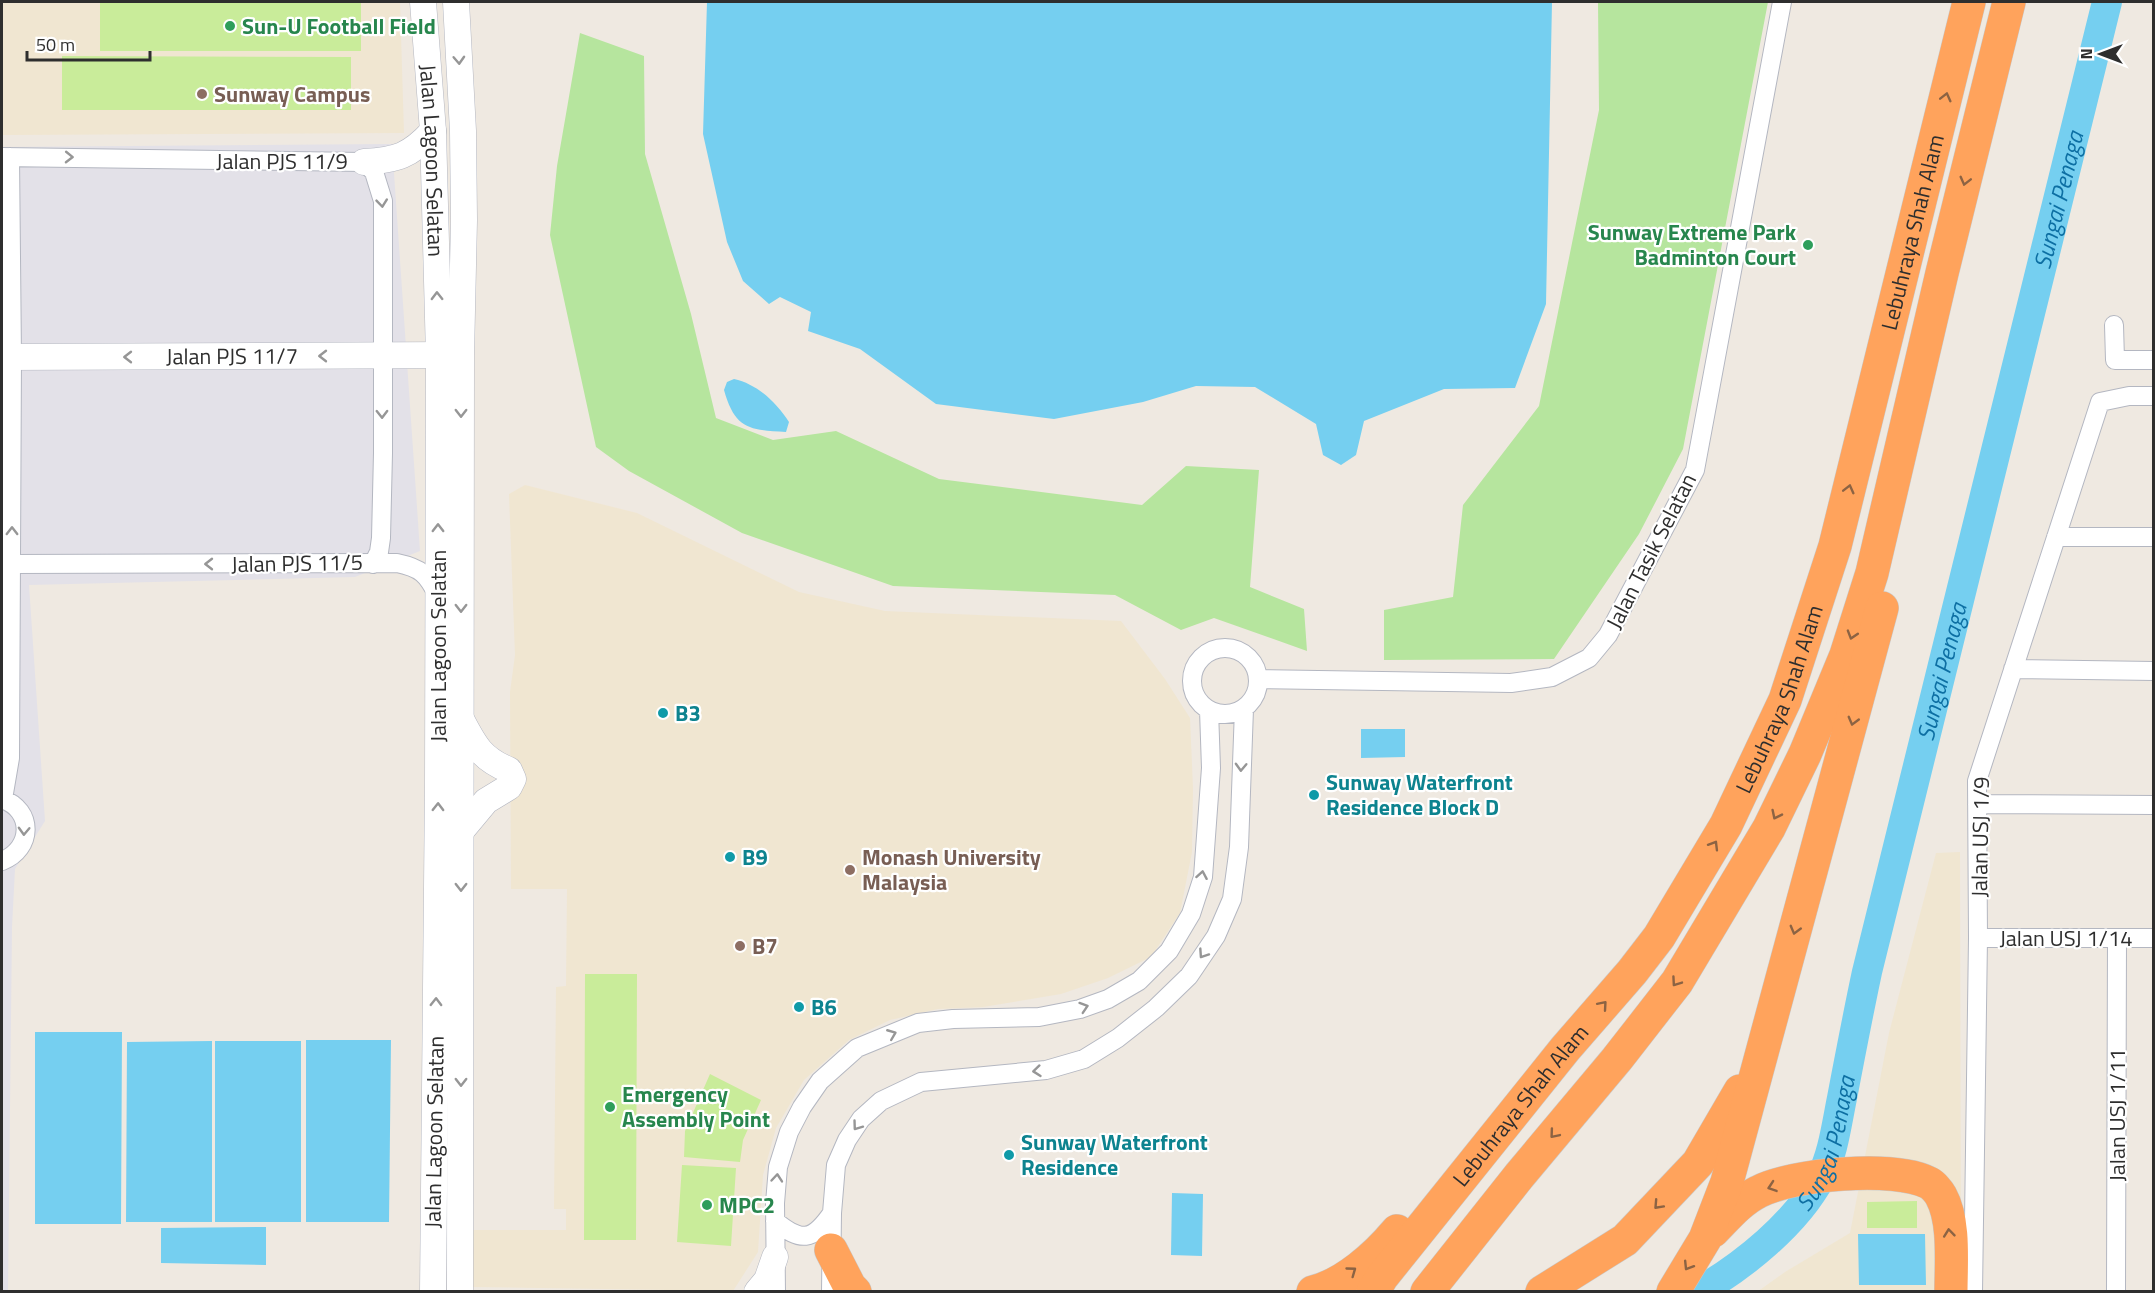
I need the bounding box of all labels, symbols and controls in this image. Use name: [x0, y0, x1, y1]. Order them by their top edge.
place label: Sun-U Football Field: [242, 9, 436, 43]
marker: Sun-U Football Field: [223, 19, 237, 33]
scale bar: [27, 24, 150, 62]
north arrow: [2071, 24, 2131, 84]
text: 50 m: [36, 31, 75, 58]
text: N: [2074, 48, 2098, 60]
one-way arrow: [452, 55, 465, 64]
street label: Jalan Lagoon Selatan: [411, 63, 453, 257]
place label: Sunway Campus: [214, 77, 370, 111]
marker: Sunway Campus: [195, 87, 209, 101]
one-way arrow: [1938, 92, 1951, 102]
water label: Sungai Penaga: [2024, 126, 2093, 273]
street label: Lebuhraya Shah Alam: [1872, 131, 1953, 334]
street label: Jalan PJS 11/9: [216, 144, 348, 178]
one-way arrow: [64, 151, 73, 164]
one-way arrow: [1959, 175, 1972, 185]
one-way arrow: [375, 199, 388, 208]
place label: Sunway Extreme Park Badminton Court: [1588, 215, 1797, 274]
marker: Sunway Extreme Park Badminton Court: [1801, 238, 1815, 252]
one-way arrow: [431, 292, 444, 301]
street label: Jalan PJS 11/7: [166, 339, 298, 373]
one-way arrow: [319, 349, 328, 362]
one-way arrow: [124, 351, 133, 363]
one-way arrow: [376, 409, 388, 418]
one-way arrow: [455, 409, 467, 418]
street label: Jalan Tasik Selatan: [1597, 467, 1705, 635]
one-way arrow: [1841, 484, 1854, 494]
one-way arrow: [432, 524, 444, 533]
one-way arrow: [6, 527, 18, 536]
street label: Jalan PJS 11/5: [231, 545, 363, 581]
street label: Jalan Lagoon Selatan: [421, 550, 455, 742]
one-way arrow: [205, 558, 214, 570]
water label: Sungai Penaga: [1907, 597, 1976, 745]
street label: Lebuhraya Shah Alam: [1726, 600, 1832, 799]
one-way arrow: [455, 604, 467, 613]
one-way arrow: [1847, 630, 1860, 640]
place label: B3: [675, 696, 701, 730]
marker: B3: [656, 706, 670, 720]
one-way arrow: [1848, 715, 1860, 726]
one-way arrow: [1235, 762, 1247, 771]
place label: Sunway Waterfront Residence Block D: [1326, 765, 1513, 824]
street label: Jalan USJ 1/9: [1962, 776, 1998, 898]
marker: Sunway Waterfront Residence Block D: [1307, 788, 1321, 802]
one-way arrow: [432, 803, 444, 812]
one-way arrow: [1771, 808, 1783, 819]
one-way arrow: [18, 826, 31, 835]
place label: B9: [742, 840, 768, 874]
place label: Monash University Malaysia: [862, 840, 1041, 899]
one-way arrow: [1707, 841, 1719, 851]
marker: B9: [723, 850, 737, 864]
marker: Monash University Malaysia: [843, 863, 857, 877]
one-way arrow: [1195, 870, 1208, 880]
one-way arrow: [455, 883, 467, 892]
street label: Jalan USJ 1/14: [1999, 921, 2133, 955]
one-way arrow: [1790, 925, 1803, 935]
place label: B7: [752, 929, 778, 963]
marker: B7: [733, 939, 747, 953]
one-way arrow: [1199, 948, 1210, 959]
one-way arrow: [1672, 975, 1683, 986]
place label: B6: [811, 990, 837, 1024]
one-way arrow: [429, 998, 442, 1007]
marker: B6: [792, 1000, 806, 1014]
one-way arrow: [1596, 1001, 1607, 1012]
one-way arrow: [1078, 1002, 1089, 1014]
street label: Lebuhraya Shah Alam: [1444, 1016, 1597, 1194]
one-way arrow: [886, 1029, 897, 1041]
street label: Jalan Lagoon Selatan: [415, 1035, 453, 1229]
street label: Jalan USJ 1/11: [2100, 1048, 2134, 1182]
one-way arrow: [1032, 1064, 1041, 1077]
water label: Sungai Penaga: [1786, 1071, 1864, 1218]
place label: Emergency Assembly Point: [622, 1077, 770, 1136]
one-way arrow: [455, 1078, 467, 1087]
marker: Emergency Assembly Point: [603, 1100, 617, 1114]
one-way arrow: [853, 1119, 864, 1130]
place label: Sunway Waterfront Residence: [1021, 1125, 1208, 1184]
one-way arrow: [1550, 1127, 1561, 1138]
marker: Sunway Waterfront Residence: [1002, 1148, 1016, 1162]
one-way arrow: [770, 1173, 783, 1182]
one-way arrow: [1767, 1179, 1778, 1192]
place label: MPC2: [719, 1188, 775, 1222]
marker: MPC2: [700, 1198, 714, 1212]
one-way arrow: [1654, 1198, 1665, 1209]
one-way arrow: [1944, 1229, 1956, 1238]
one-way arrow: [1684, 1260, 1696, 1270]
one-way arrow: [1345, 1267, 1356, 1278]

